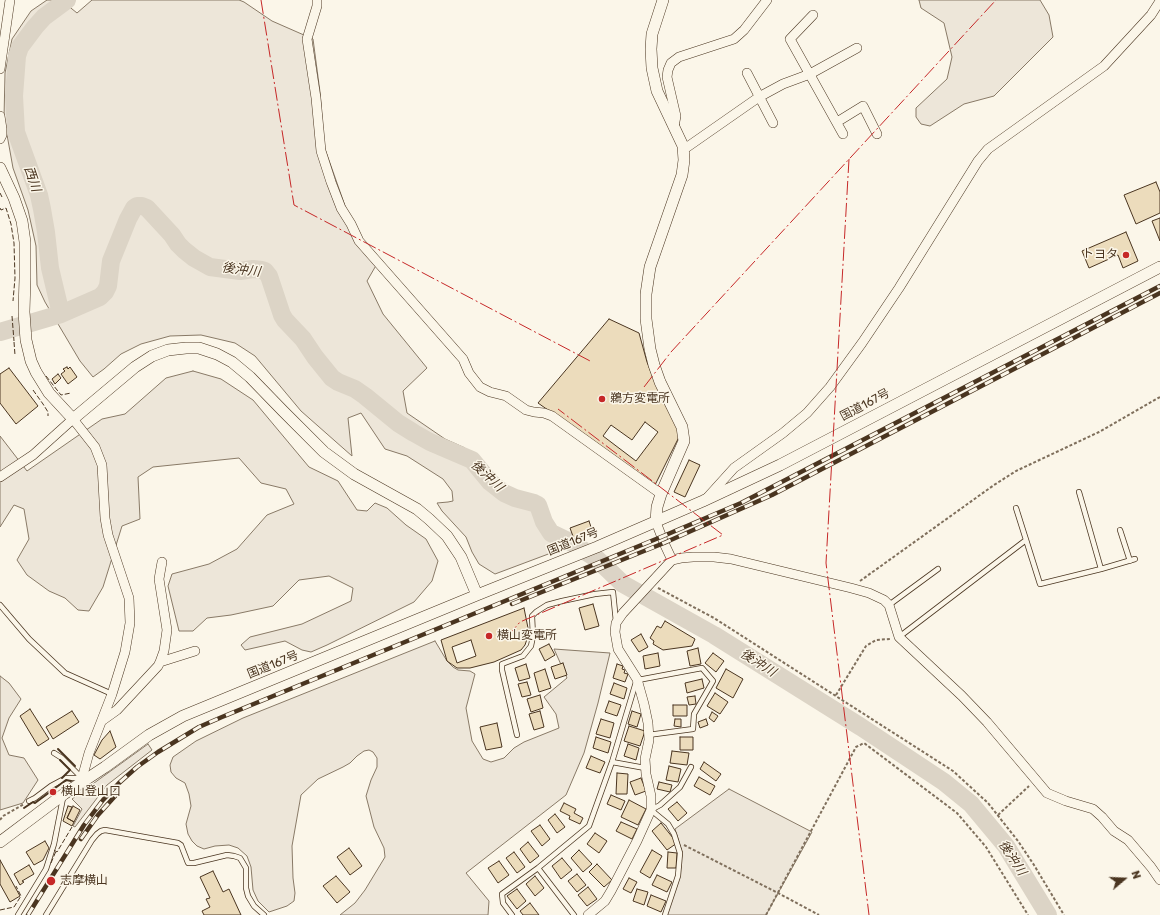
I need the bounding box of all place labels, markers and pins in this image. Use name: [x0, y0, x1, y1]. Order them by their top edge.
place label: トヨタ: [1082, 248, 1118, 262]
marker: トヨタ: [1121, 250, 1131, 260]
place label: 鵜方変電所: [610, 392, 670, 406]
marker: 鵜方変電所: [597, 394, 607, 404]
place label: 横山変電所: [497, 629, 557, 643]
marker: 横山変電所: [484, 631, 494, 641]
place label: 横山登山口: [61, 785, 121, 799]
marker: 横山登山口: [48, 787, 58, 797]
place label: 志摩横山: [60, 874, 108, 888]
marker: 志摩横山: [45, 875, 57, 887]

